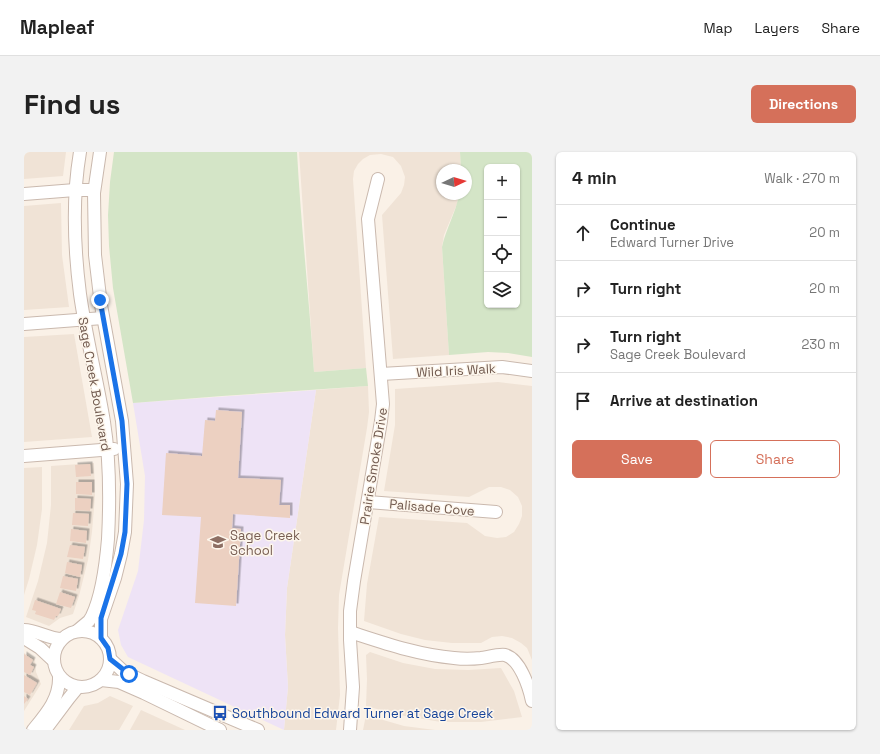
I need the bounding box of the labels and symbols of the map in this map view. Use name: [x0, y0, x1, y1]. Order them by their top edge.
north arrow: [436, 164, 472, 200]
route end: [91, 291, 109, 309]
street label: Sage Creek Boulevard: [74, 316, 115, 452]
street label: Wild Iris Walk: [416, 360, 496, 381]
street label: Prairie Smoke Drive: [356, 406, 391, 526]
street label: Palisade Cove: [389, 495, 475, 520]
place label: Sage Creek School: [230, 527, 300, 559]
school or university icon: Sage Creek School: [209, 533, 227, 551]
route start: [120, 665, 138, 683]
bus stop icon: Southbound Edward Turner at Sage Creek: [211, 704, 229, 722]
place label: Southbound Edward Turner at Sage Creek: [232, 705, 493, 722]

